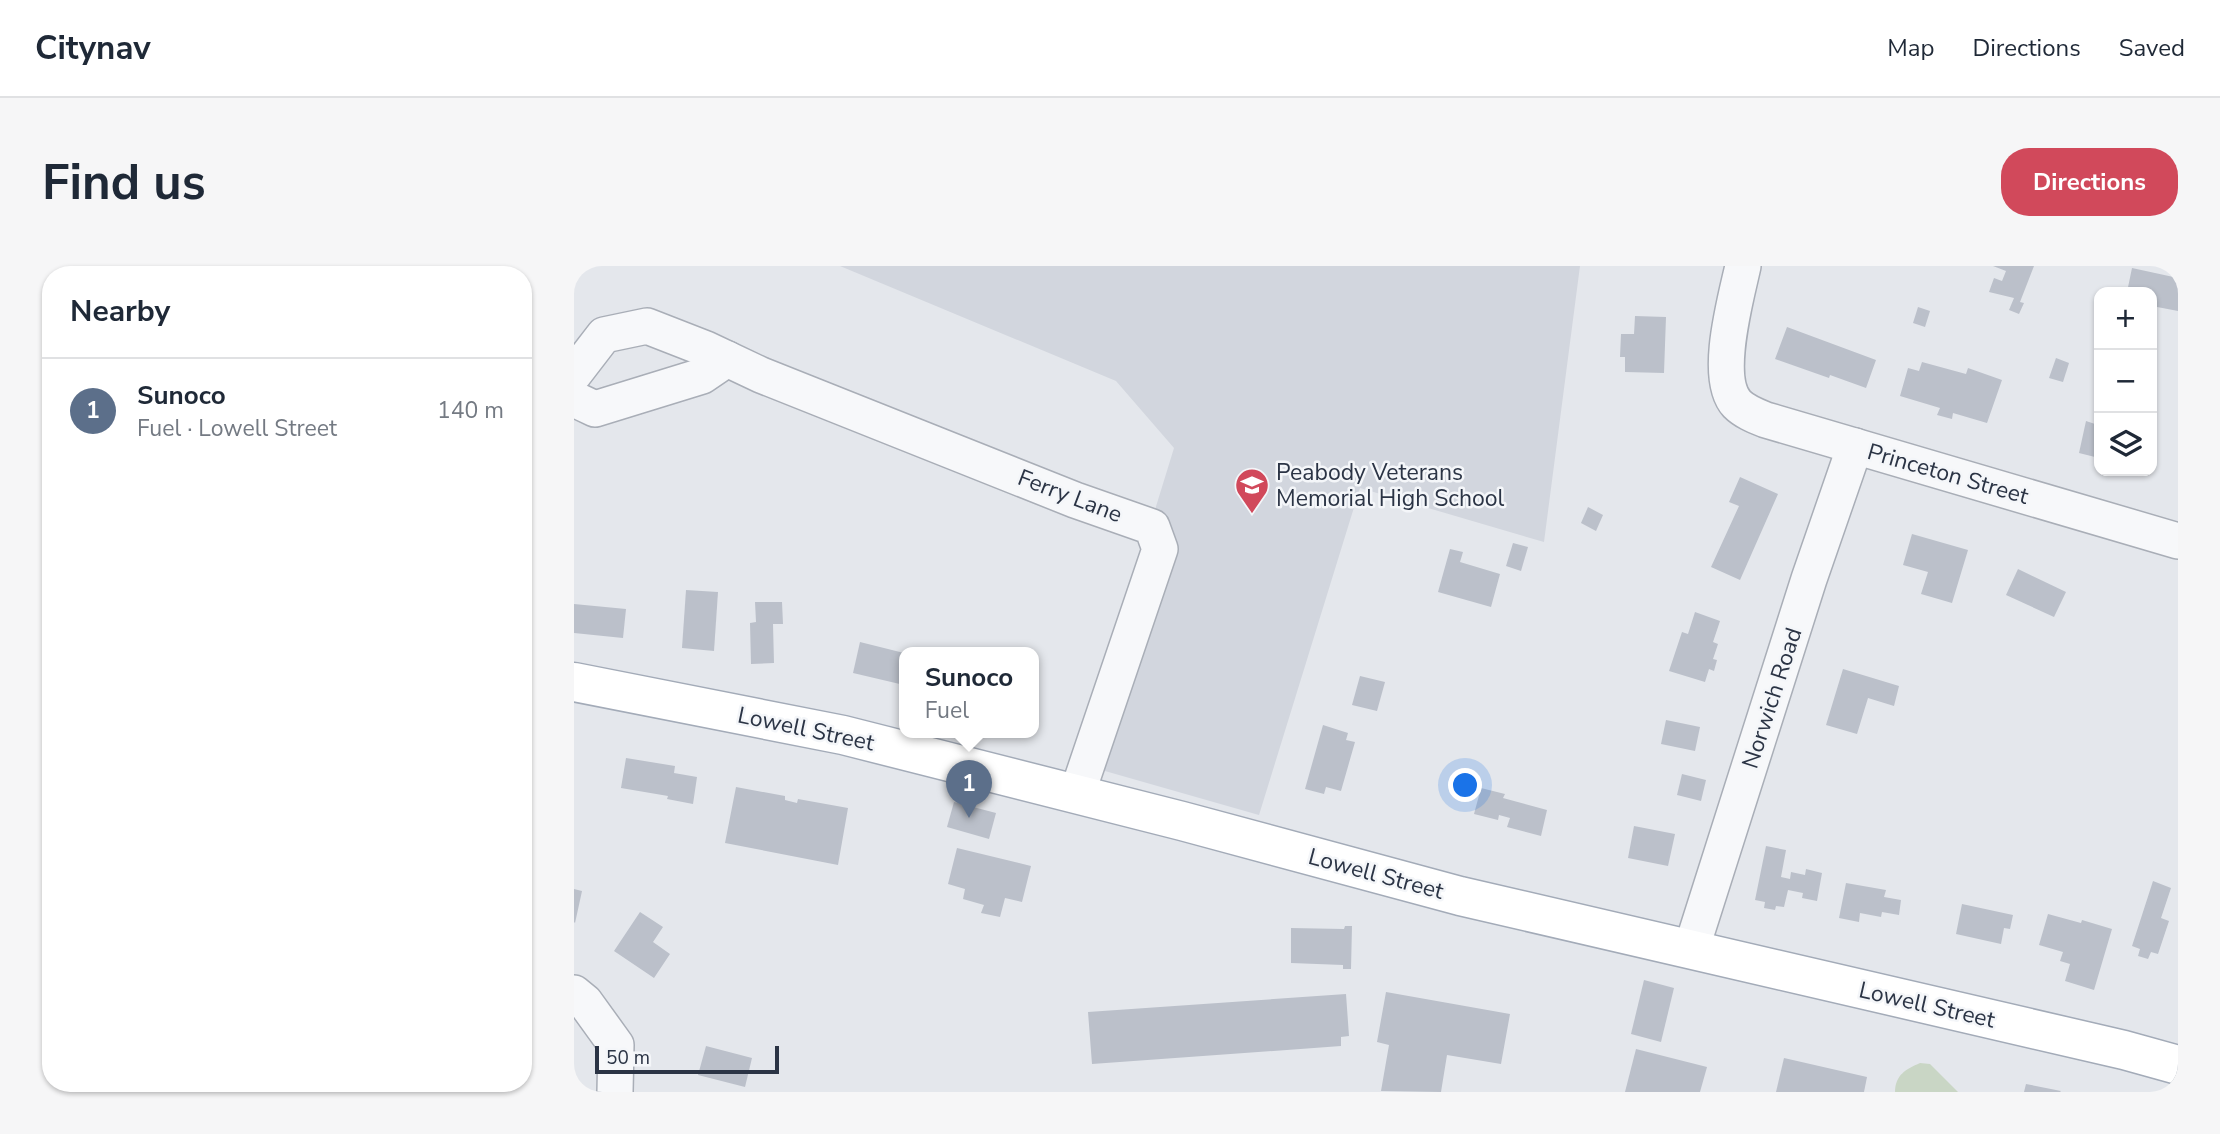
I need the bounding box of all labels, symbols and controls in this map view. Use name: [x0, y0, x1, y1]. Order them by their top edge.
text: Citynav: [35, 26, 151, 71]
text: Map: [1887, 32, 1934, 64]
text: Directions: [1972, 32, 2081, 64]
text: Saved: [2119, 32, 2185, 64]
button: Directions: [2001, 148, 2178, 216]
text: Find us: [42, 149, 206, 216]
map controls: [2094, 287, 2157, 476]
button: +: [2094, 287, 2157, 350]
text: Nearby: [70, 291, 170, 332]
button: −: [2094, 350, 2157, 413]
text: Sunoco: [137, 378, 226, 413]
text: 1: [86, 395, 100, 426]
text: 140 m: [437, 395, 504, 426]
text: Fuel · Lowell Street: [137, 413, 337, 444]
button: layers: [2094, 413, 2157, 476]
street label: Princeton Street: [1864, 436, 2033, 512]
place label: Peabody Veterans Memorial High School: [1276, 457, 1505, 514]
street label: Ferry Lane: [1013, 462, 1127, 530]
school or university icon: Peabody Veterans Memorial High School: [1233, 466, 1271, 515]
street label: Norwich Road: [1735, 624, 1809, 772]
popup: [899, 647, 1039, 738]
text: Sunoco: [925, 660, 1013, 695]
text: Fuel: [925, 695, 969, 726]
street label: Lowell Street: [735, 699, 878, 759]
pin: 1: [946, 760, 992, 818]
your location: [1448, 768, 1482, 802]
street label: Lowell Street: [1305, 841, 1448, 907]
street label: Lowell Street: [1856, 974, 1999, 1036]
scale bar: [595, 1043, 779, 1075]
text: 50 m: [606, 1045, 650, 1071]

